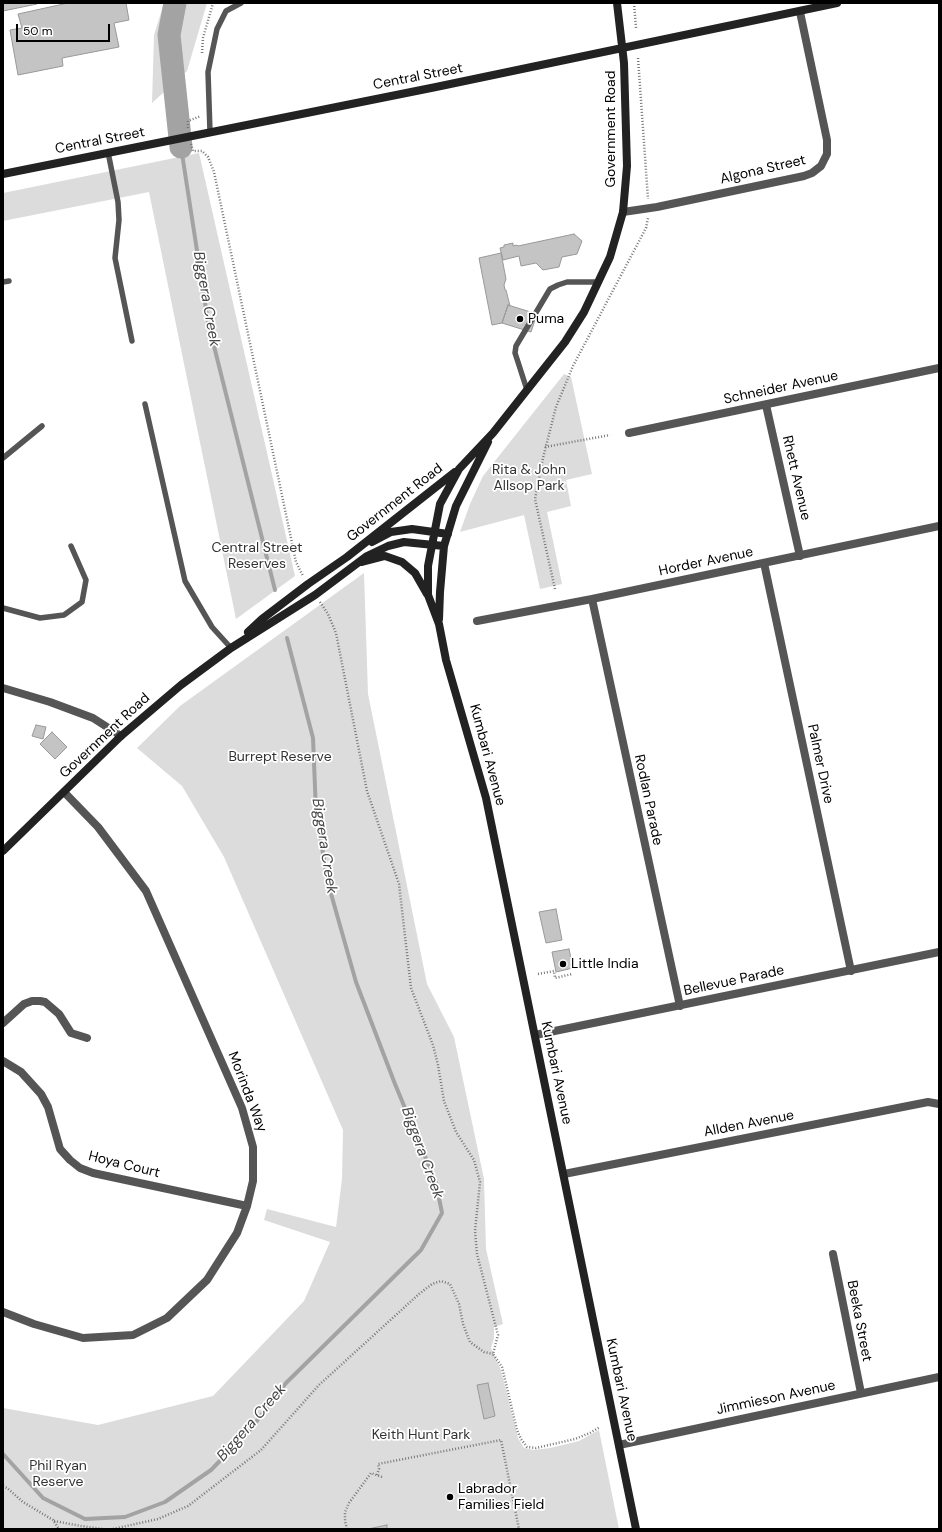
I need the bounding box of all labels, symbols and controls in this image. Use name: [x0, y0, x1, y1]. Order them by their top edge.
scale bar: [18, 16, 112, 42]
text: 50 m: [23, 23, 52, 39]
street label: Central Street: [372, 60, 464, 94]
street label: Government Road: [603, 70, 619, 188]
street label: Central Street: [54, 124, 146, 158]
street label: Algona Street: [719, 152, 807, 188]
water label: Biggera Creek: [189, 250, 223, 348]
place label: Puma: [528, 311, 564, 327]
marker: Puma: [515, 314, 525, 324]
street label: Schneider Avenue: [722, 368, 840, 408]
street label: Rhett Avenue: [778, 434, 814, 522]
street label: Government Road: [344, 460, 446, 546]
park label: Rita & John Allsop Park: [492, 462, 566, 494]
park label: Central Street Reserves: [212, 540, 302, 572]
street label: Horder Avenue: [657, 544, 755, 580]
street label: Government Road: [56, 690, 154, 782]
street label: Kumbari Avenue: [465, 702, 509, 808]
street label: Palmer Drive: [803, 723, 837, 805]
park label: Burrept Reserve: [228, 749, 332, 765]
street label: Rodlan Parade: [630, 753, 666, 847]
water label: Biggera Creek: [308, 797, 340, 895]
place label: Little India: [571, 956, 639, 972]
marker: Little India: [558, 959, 568, 969]
street label: Bellevue Parade: [682, 962, 786, 1000]
street label: Kumbari Avenue: [537, 1020, 575, 1126]
street label: Morinda Way: [224, 1049, 270, 1135]
water label: Biggera Creek: [397, 1105, 447, 1201]
street label: Allden Avenue: [702, 1107, 796, 1141]
street label: Hoya Court: [87, 1148, 161, 1182]
street label: Beeka Street: [843, 1279, 875, 1363]
street label: Kumbari Avenue: [602, 1337, 640, 1443]
street label: Jimmieson Avenue: [715, 1377, 837, 1419]
water label: Biggera Creek: [214, 1381, 290, 1465]
park label: Keith Hunt Park: [372, 1427, 470, 1443]
park label: Phil Ryan Reserve: [29, 1458, 87, 1490]
place label: Labrador Families Field: [458, 1481, 544, 1514]
marker: Labrador Families Field: [445, 1492, 455, 1502]

